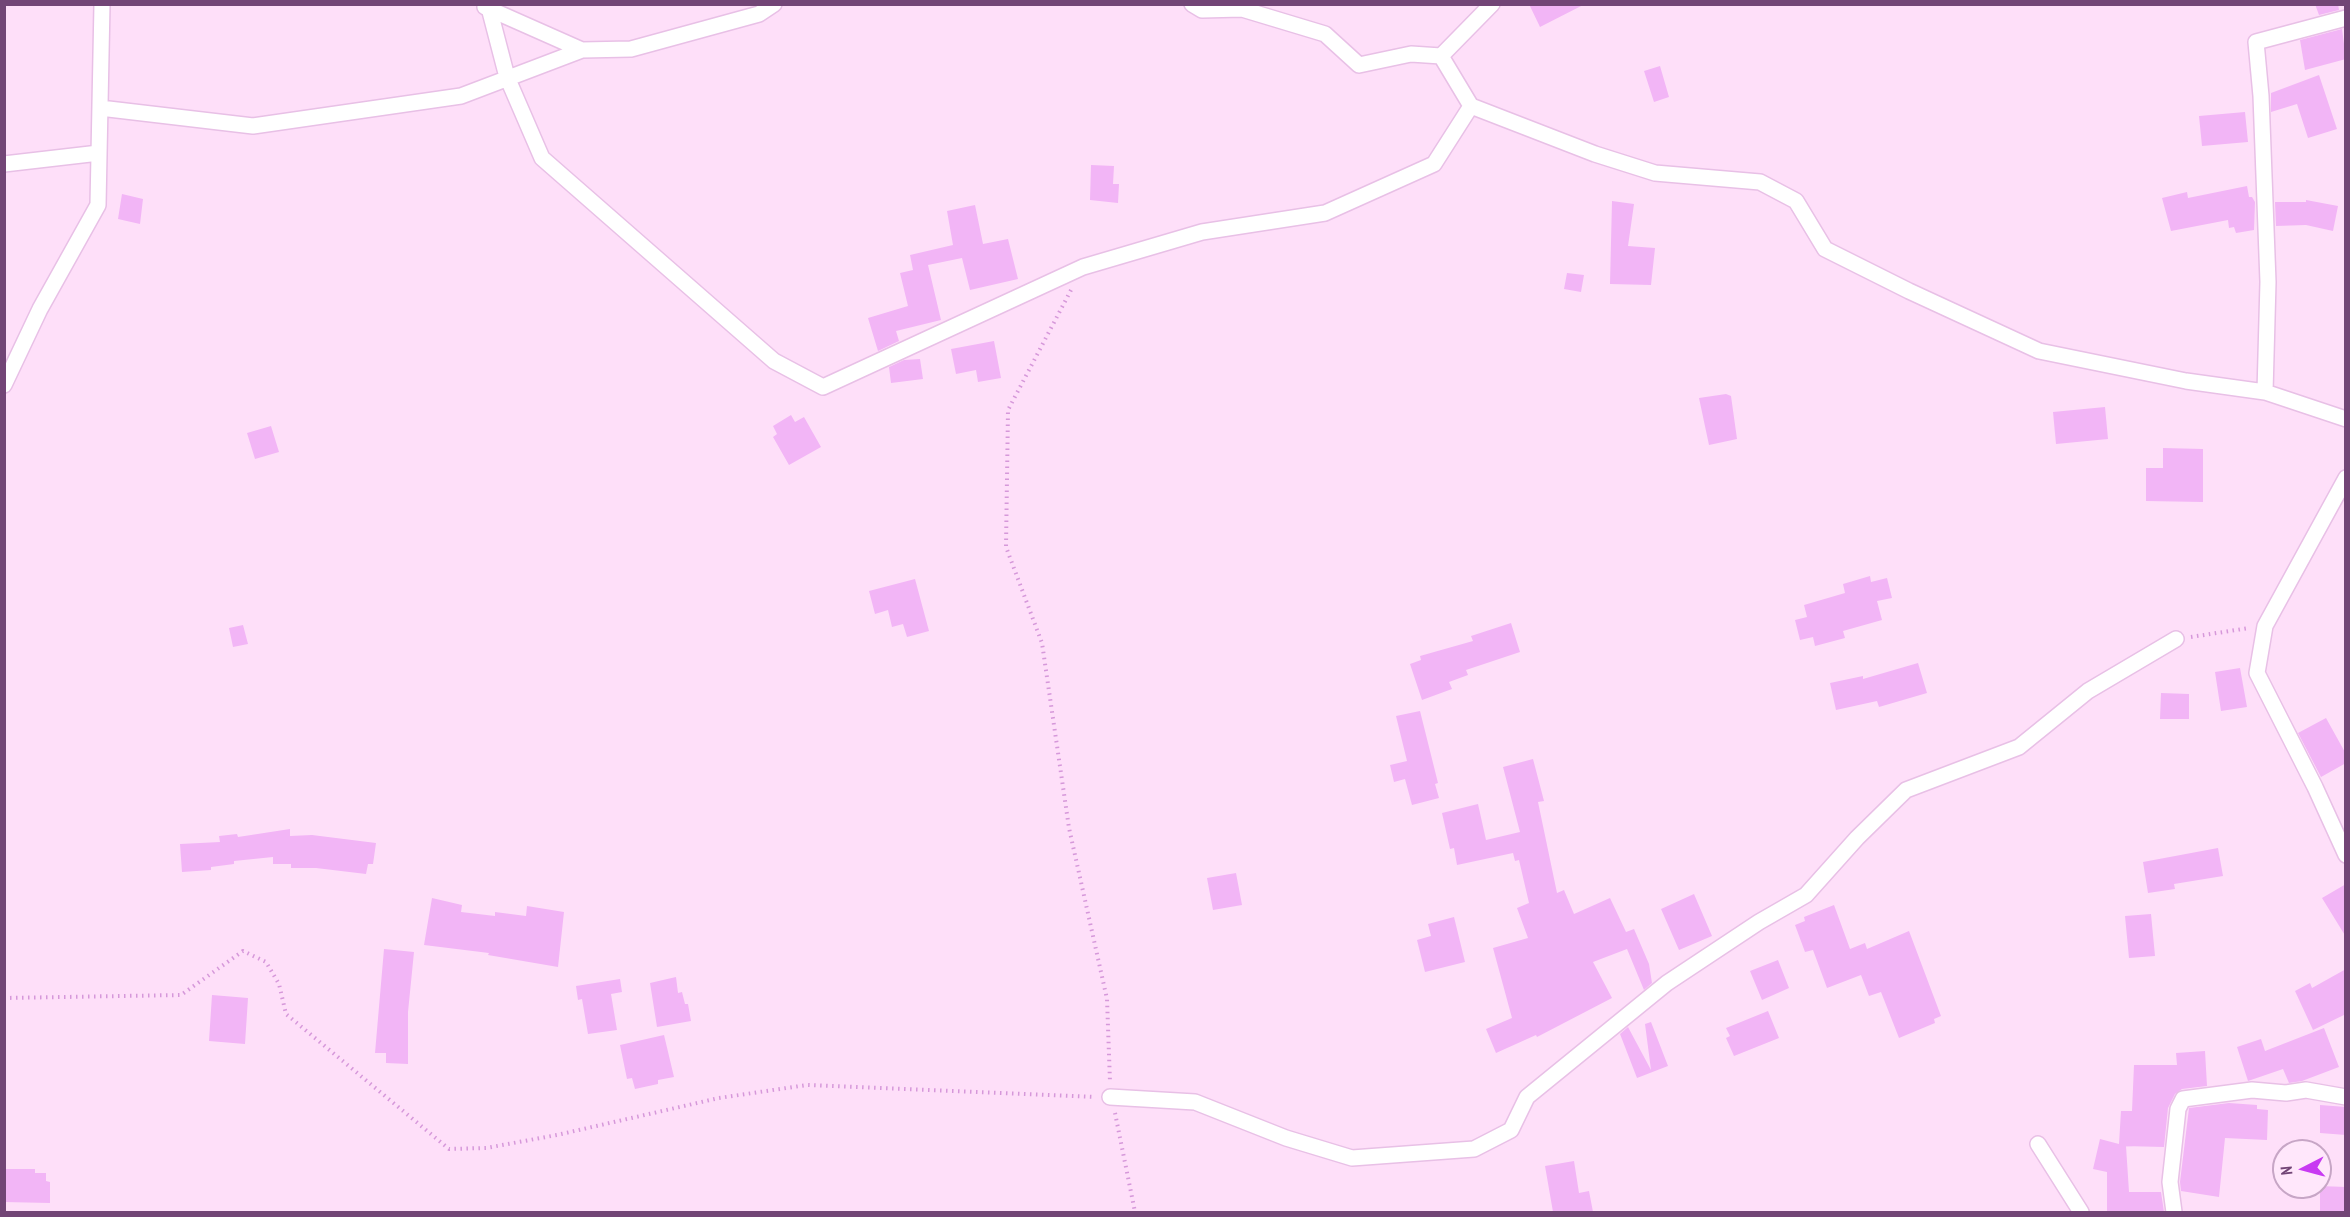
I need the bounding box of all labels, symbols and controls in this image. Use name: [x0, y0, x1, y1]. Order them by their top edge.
north arrow: [2272, 1139, 2332, 1199]
text: N: [2276, 1165, 2296, 1176]

